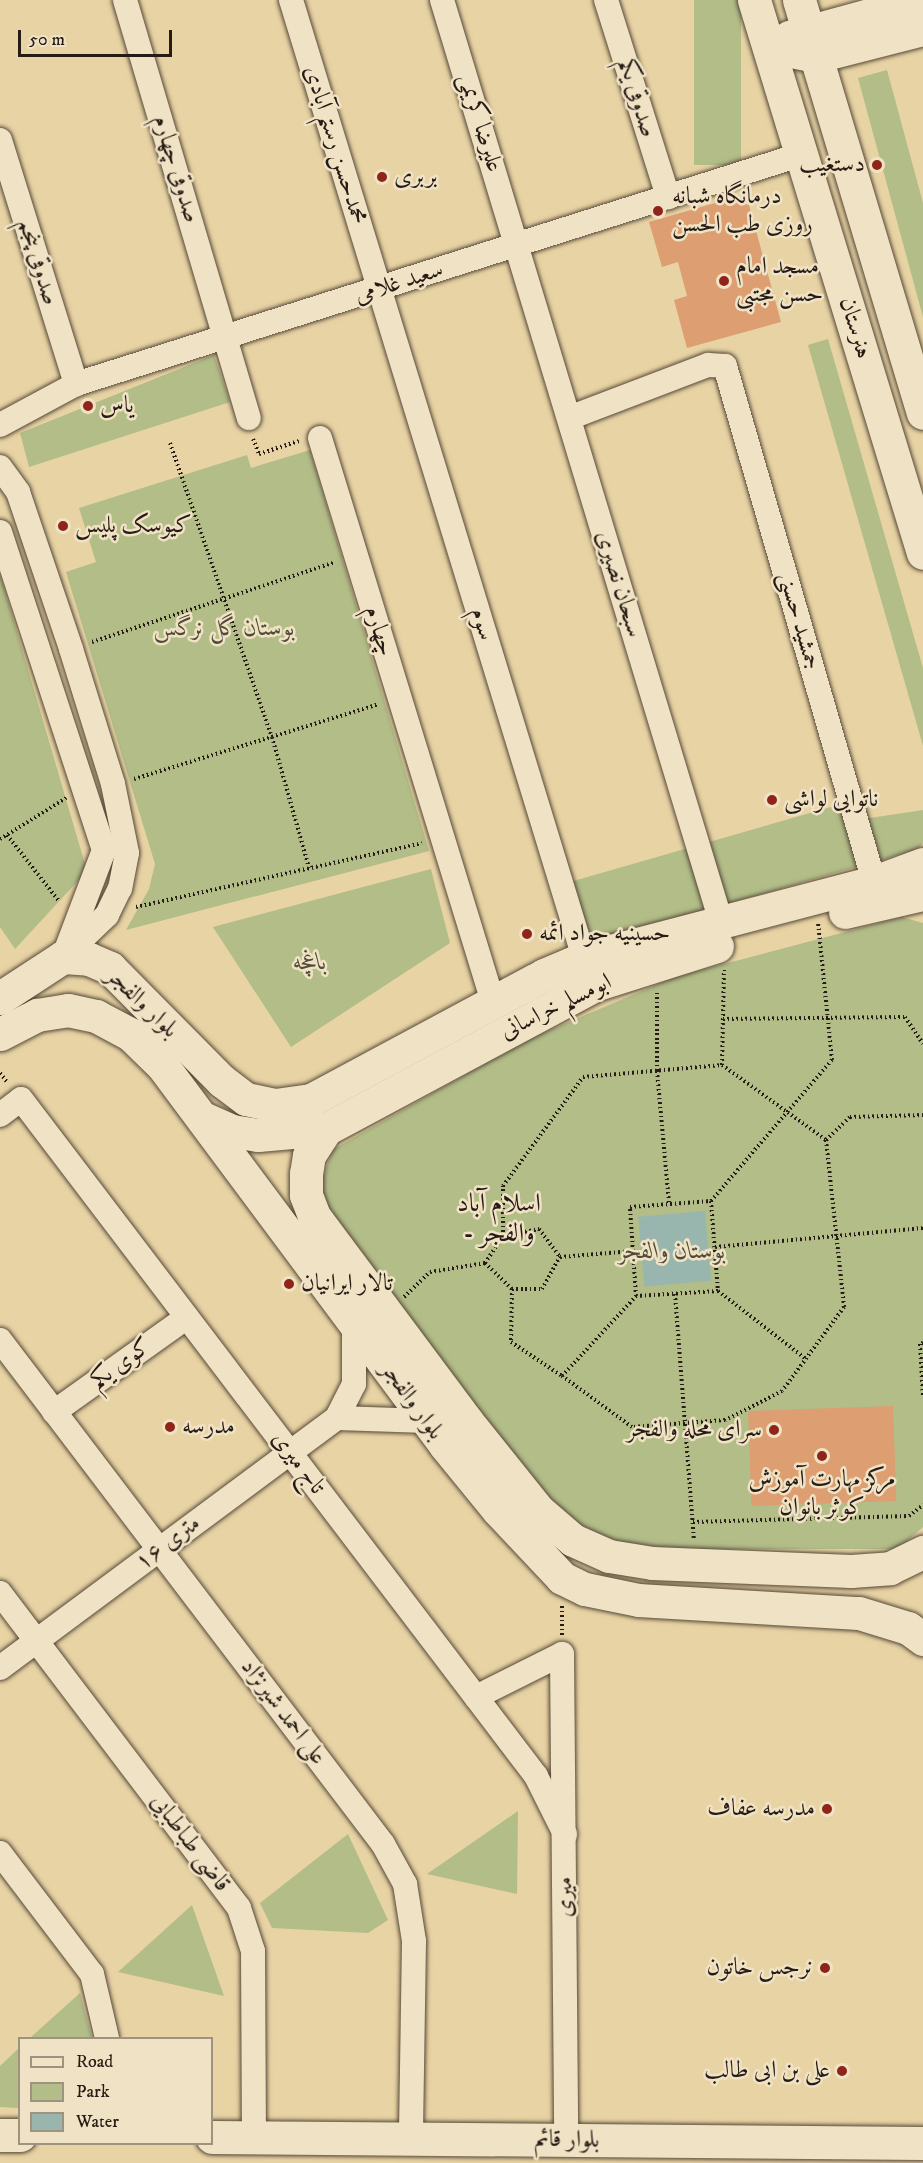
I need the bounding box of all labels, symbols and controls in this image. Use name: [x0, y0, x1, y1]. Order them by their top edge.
scale bar: [21, 18, 176, 56]
text: 50 m: [29, 29, 65, 51]
street label: صدوقی یکم: [611, 55, 663, 141]
street label: محمدحسن رستم آبادی: [297, 62, 373, 228]
street label: علیرضا کریمی: [451, 70, 509, 176]
street label: صدوقی چهارم: [146, 112, 206, 226]
place label: دستغیب: [799, 151, 865, 179]
marker: دستغیب: [870, 158, 884, 172]
place label: بربری: [394, 163, 437, 191]
marker: بربری: [375, 170, 389, 184]
place label: درمانگاه شبانه روزی طب الحسن: [672, 183, 813, 239]
marker: درمانگاه شبانه روزی طب الحسن: [649, 202, 667, 220]
street label: صدوقی پنجم: [11, 215, 65, 309]
place label: مسجد امام حسن مجتبی: [736, 253, 823, 309]
street label: سعید غلامی: [351, 255, 447, 311]
marker: مسجد امام حسن مجتبی: [717, 274, 731, 288]
street label: هنرستان: [832, 294, 878, 362]
place label: یاس: [100, 392, 134, 420]
marker: یاس: [81, 399, 95, 413]
place label: کیوسک پلیس: [75, 512, 192, 540]
marker: کیوسک پلیس: [56, 519, 70, 533]
street label: سبحان نصیری: [589, 527, 649, 641]
street label: جمشید حسنی: [771, 569, 827, 673]
street label: چهارم: [358, 602, 400, 660]
street label: سوم: [463, 604, 501, 644]
park label: بوستان گل نرگس: [153, 615, 295, 643]
place label: ناتوایی لواشی: [784, 786, 878, 814]
marker: ناتوایی لواشی: [765, 793, 779, 807]
place label: حسینیه جواد ائمه: [539, 920, 670, 948]
marker: حسینیه جواد ائمه: [520, 927, 534, 941]
park label: باغچه: [293, 949, 327, 977]
street label: بلوار والفجر: [100, 962, 184, 1044]
street label: ابومسلم خراسانی: [495, 968, 617, 1046]
district label: اسلام آباد - والفجر: [457, 1188, 541, 1250]
park label: بوستان والفجر: [618, 1238, 726, 1266]
place label: تالار ایرانیان: [301, 1270, 393, 1298]
marker: تالار ایرانیان: [282, 1277, 296, 1291]
street label: کوی یکم: [85, 1332, 157, 1396]
street label: بلوار والفجر: [374, 1356, 450, 1446]
place label: مدرسه: [182, 1413, 235, 1441]
place label: سرای محله والفجر: [627, 1416, 762, 1444]
marker: مدرسه: [163, 1420, 177, 1434]
marker: سرای محله والفجر: [767, 1423, 781, 1437]
street label: تاج میری: [265, 1426, 331, 1500]
marker: مرکز مهارت آموزش کوثر بانوان: [815, 1449, 829, 1463]
place label: مرکز مهارت آموزش کوثر بانوان: [749, 1466, 895, 1522]
street label: ۱۶ متری: [130, 1509, 206, 1577]
street label: علی احمد شیرنژاد: [234, 1653, 332, 1771]
street label: قاضی طباطبایی: [144, 1788, 236, 1898]
place label: مدرسه عفاف: [707, 1795, 815, 1823]
marker: مدرسه عفاف: [820, 1802, 834, 1816]
street label: میری: [551, 1877, 579, 1917]
place label: نرجس خاتون: [707, 1954, 813, 1982]
marker: نرجس خاتون: [818, 1961, 832, 1975]
legend: [18, 2037, 213, 2145]
text: Road: [76, 2051, 113, 2073]
place label: علی بن ابی طالب: [704, 2057, 830, 2085]
marker: علی بن ابی طالب: [835, 2064, 849, 2078]
text: Park: [76, 2081, 110, 2103]
text: Water: [76, 2111, 119, 2133]
street label: بلوار قائم: [534, 2125, 600, 2155]

